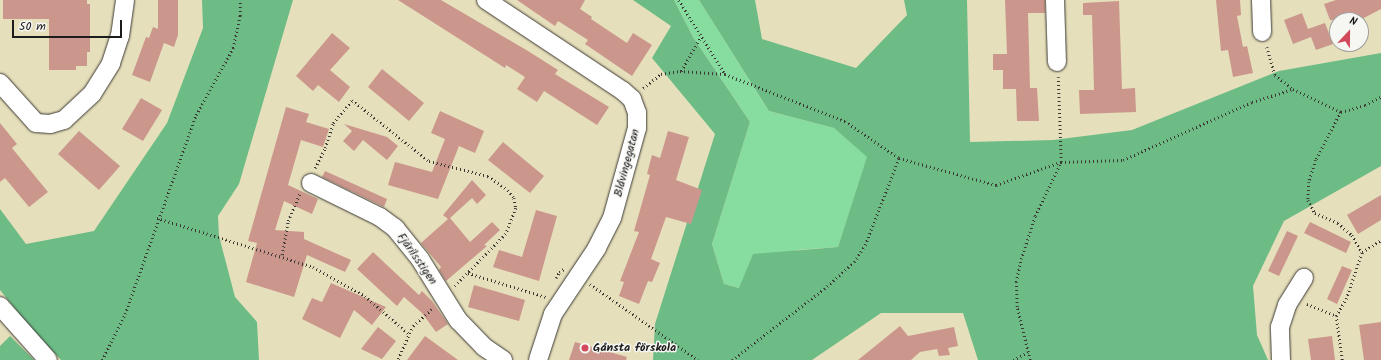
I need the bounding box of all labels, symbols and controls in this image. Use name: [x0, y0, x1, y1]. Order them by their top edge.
scale bar: [14, 12, 124, 38]
north arrow: [1329, 12, 1369, 52]
text: N: [1347, 12, 1360, 31]
text: 50 m: [19, 17, 46, 36]
street label: Blåvingegatan: [611, 127, 643, 199]
street label: Fjärilsstigen: [394, 230, 440, 288]
place label: Gånsta förskola: [593, 341, 676, 355]
marker: Gånsta förskola: [580, 343, 590, 353]

